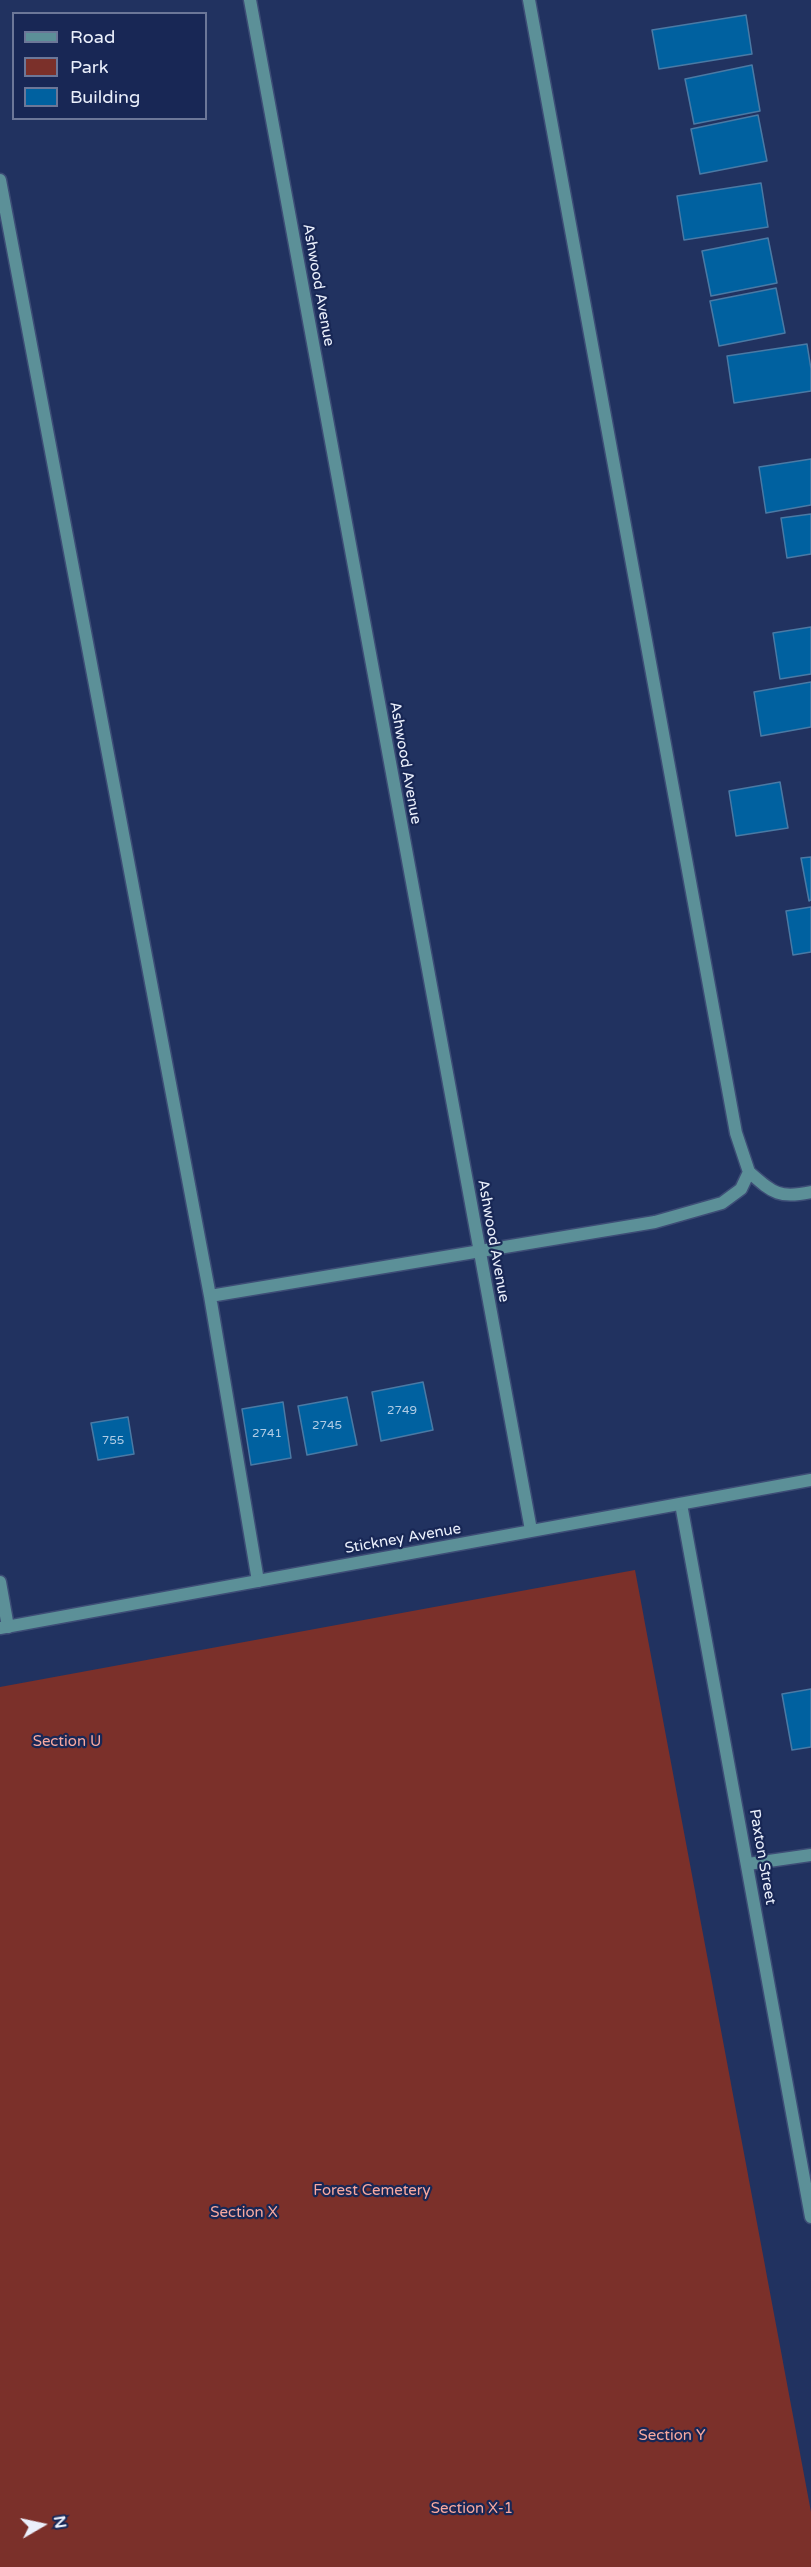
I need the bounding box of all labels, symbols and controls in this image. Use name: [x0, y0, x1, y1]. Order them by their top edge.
legend: [12, 12, 207, 120]
text: Road: [70, 26, 115, 48]
text: Park: [70, 56, 108, 78]
text: Building: [70, 86, 140, 108]
street label: Ashwood Avenue: [298, 222, 338, 348]
street label: Ashwood Avenue: [385, 700, 425, 826]
street label: Ashwood Avenue: [473, 1178, 513, 1304]
house number: 2749: [387, 1404, 417, 1418]
house number: 2745: [312, 1419, 342, 1433]
house number: 2741: [252, 1427, 282, 1441]
house number: 755: [102, 1434, 124, 1448]
street label: Stickney Avenue: [343, 1520, 463, 1558]
park label: Section U: [33, 1733, 101, 1751]
street label: Paxton Street: [745, 1808, 779, 1906]
park label: Forest Cemetery: [313, 2182, 431, 2200]
park label: Section X: [210, 2204, 278, 2222]
park label: Section Y: [639, 2427, 705, 2445]
north arrow: [12, 2495, 72, 2555]
park label: Section X-1: [431, 2500, 513, 2518]
text: N: [49, 2514, 71, 2530]

